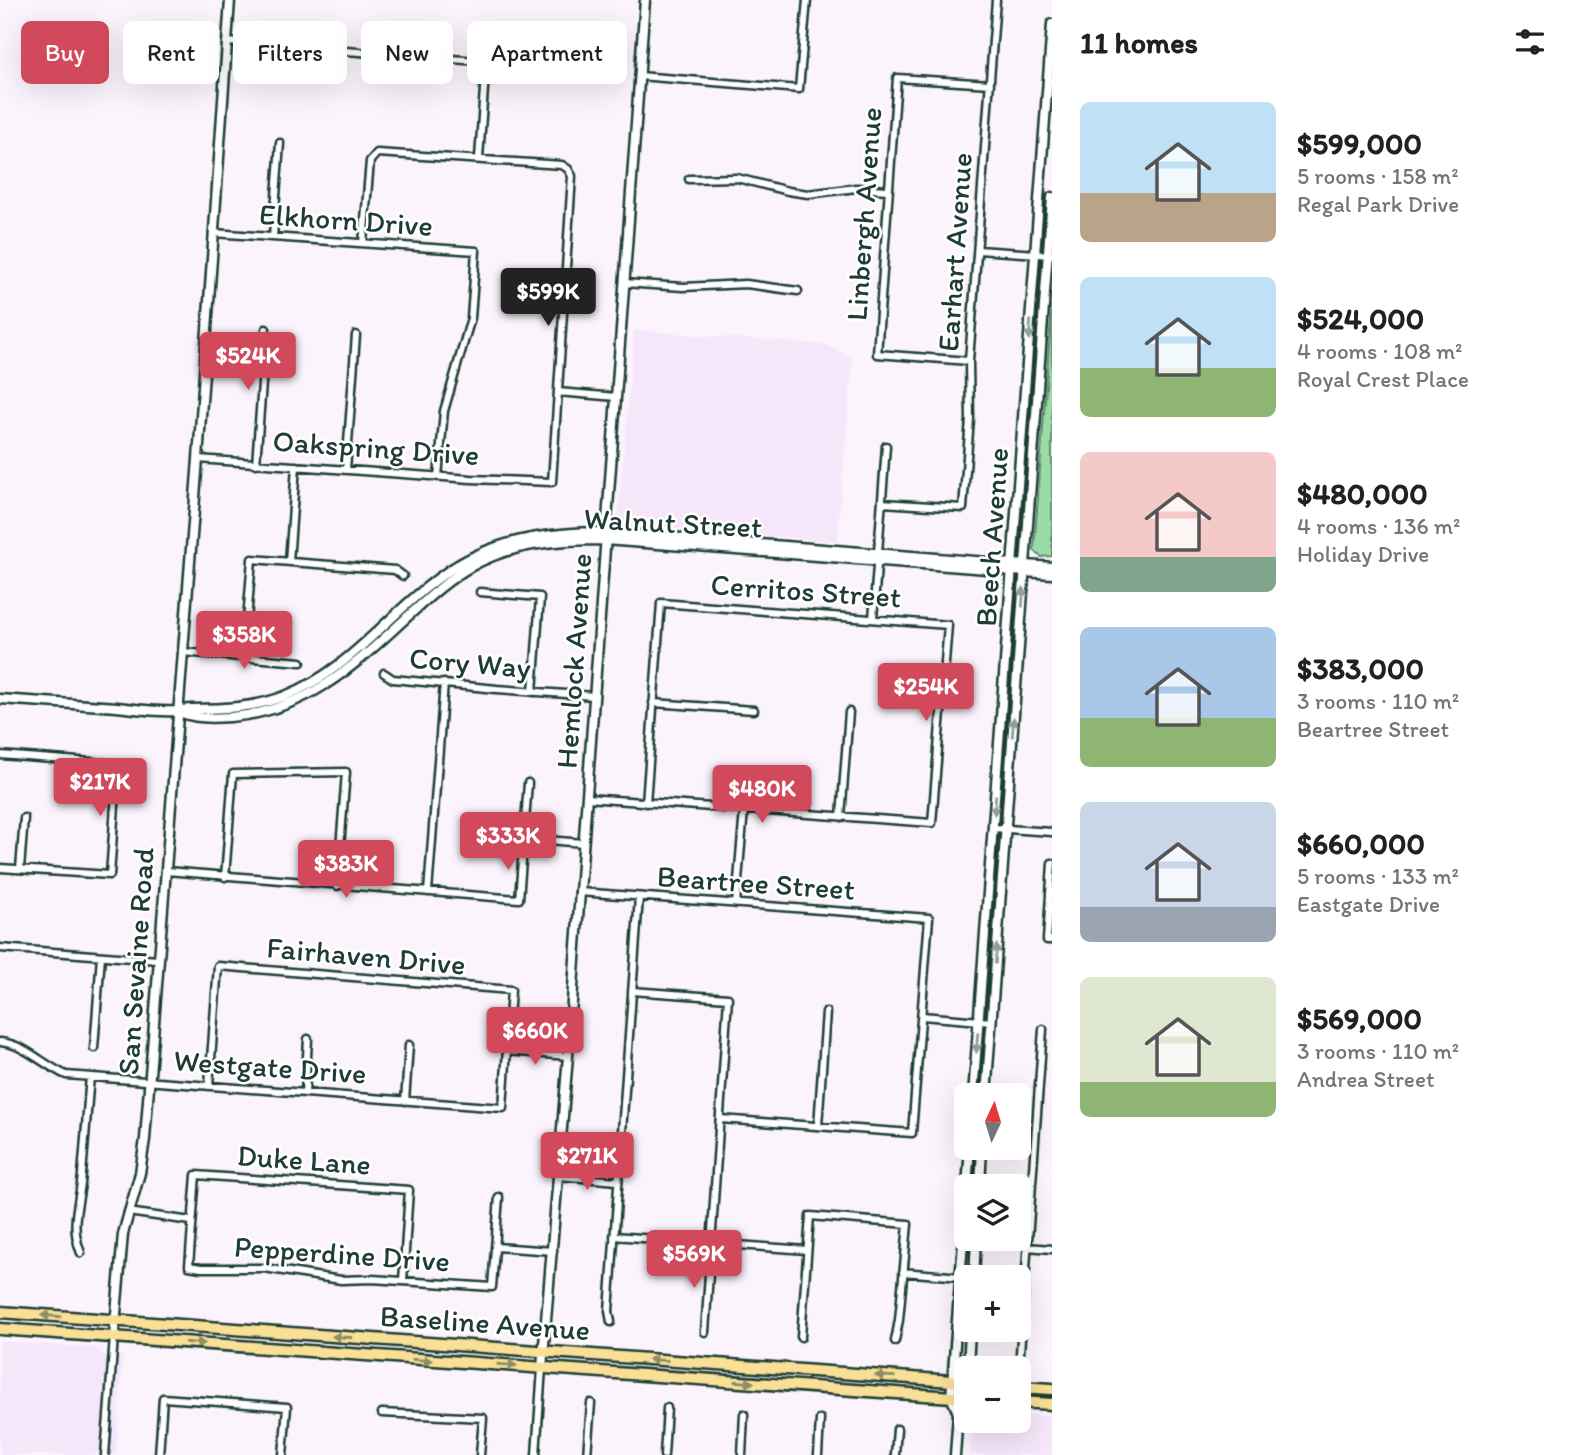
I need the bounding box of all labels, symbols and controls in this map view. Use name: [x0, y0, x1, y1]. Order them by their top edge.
chip: Buy: [21, 21, 109, 84]
chip: Rent: [123, 21, 219, 84]
chip: Filters: [233, 21, 347, 84]
chip: New: [361, 21, 453, 84]
chip: Apartment: [467, 21, 627, 84]
icon: filters: [1511, 23, 1549, 61]
text: 11 homes: [1080, 24, 1198, 61]
street label: Linbergh Avenue: [838, 106, 889, 322]
text: $599,000: [1297, 125, 1422, 162]
icon: home: [1136, 130, 1220, 214]
street label: Earhart Avenue: [929, 151, 980, 353]
text: 5 rooms · 158 m²: [1297, 162, 1459, 190]
text: Regal Park Drive: [1297, 190, 1459, 218]
street label: Elkhorn Drive: [258, 195, 434, 244]
pin: $599K: [499, 268, 597, 328]
text: $599K: [517, 277, 579, 305]
text: $524,000: [1297, 300, 1424, 337]
icon: home: [1136, 305, 1220, 389]
one-way arrow: [1024, 319, 1035, 341]
pin: $524K: [199, 332, 297, 392]
text: 4 rooms · 108 m²: [1297, 337, 1462, 365]
text: $524K: [216, 341, 280, 369]
text: Royal Crest Place: [1297, 365, 1469, 393]
street label: Oakspring Drive: [271, 422, 481, 473]
street label: Beech Avenue: [967, 446, 1016, 628]
text: $480,000: [1297, 475, 1428, 512]
icon: home: [1136, 480, 1220, 564]
street label: Walnut Street: [583, 499, 763, 546]
text: 4 rooms · 136 m²: [1297, 512, 1460, 540]
text: Holiday Drive: [1297, 540, 1429, 568]
street label: Hemlock Avenue: [548, 552, 599, 770]
street label: Cerritos Street: [710, 565, 903, 616]
one-way arrow: [1018, 586, 1029, 608]
pin: $358K: [195, 612, 293, 671]
text: $358K: [212, 620, 276, 648]
street label: Cory Way: [408, 639, 532, 686]
text: $383,000: [1297, 650, 1424, 687]
icon: home: [1136, 655, 1220, 739]
pin: $254K: [877, 664, 975, 723]
text: $254K: [894, 672, 958, 700]
text: 3 rooms · 110 m²: [1297, 687, 1459, 715]
text: Beartree Street: [1297, 715, 1449, 743]
one-way arrow: [1008, 716, 1019, 738]
pin: $217K: [51, 758, 149, 818]
pin: $480K: [713, 766, 811, 825]
text: $217K: [70, 767, 130, 795]
text: $480K: [729, 774, 795, 802]
one-way arrow: [989, 794, 1000, 816]
pin: $333K: [459, 812, 557, 872]
text: $333K: [476, 821, 540, 849]
text: $660,000: [1297, 825, 1425, 862]
icon: home: [1136, 830, 1220, 914]
pin: $383K: [297, 841, 395, 900]
street label: San Sevaine Road: [109, 846, 162, 1076]
text: $383K: [314, 849, 378, 877]
street label: Beartree Street: [656, 857, 856, 908]
text: 5 rooms · 133 m²: [1297, 862, 1459, 890]
text: Eastgate Drive: [1297, 890, 1440, 918]
street label: Fairhaven Drive: [265, 928, 467, 983]
one-way arrow: [991, 942, 1002, 964]
text: $569,000: [1297, 1000, 1422, 1037]
icon: home: [1136, 1005, 1220, 1089]
pin: $660K: [486, 1007, 584, 1067]
text: $660K: [503, 1016, 567, 1044]
one-way arrow: [971, 1032, 982, 1054]
text: 3 rooms · 110 m²: [1297, 1037, 1459, 1065]
street label: Westgate Drive: [172, 1041, 368, 1092]
text: Andrea Street: [1297, 1065, 1435, 1093]
north arrow: [954, 1083, 1031, 1160]
map controls: [954, 1083, 1031, 1433]
pin: $271K: [538, 1132, 636, 1192]
street label: Duke Lane: [236, 1136, 372, 1183]
text: $271K: [557, 1141, 617, 1169]
button: layers: [954, 1174, 1031, 1251]
street label: Pepperdine Drive: [233, 1227, 451, 1280]
pin: $569K: [645, 1230, 743, 1290]
text: $569K: [663, 1239, 725, 1267]
button: +: [954, 1265, 1031, 1342]
street label: Baseline Avenue: [379, 1297, 591, 1348]
one-way arrow: [40, 1310, 62, 1321]
one-way arrow: [331, 1331, 353, 1342]
one-way arrow: [185, 1338, 207, 1349]
one-way arrow: [647, 1354, 669, 1365]
one-way arrow: [412, 1355, 434, 1366]
button: −: [954, 1356, 1031, 1433]
one-way arrow: [496, 1360, 518, 1371]
one-way arrow: [874, 1370, 896, 1381]
one-way arrow: [733, 1377, 755, 1388]

